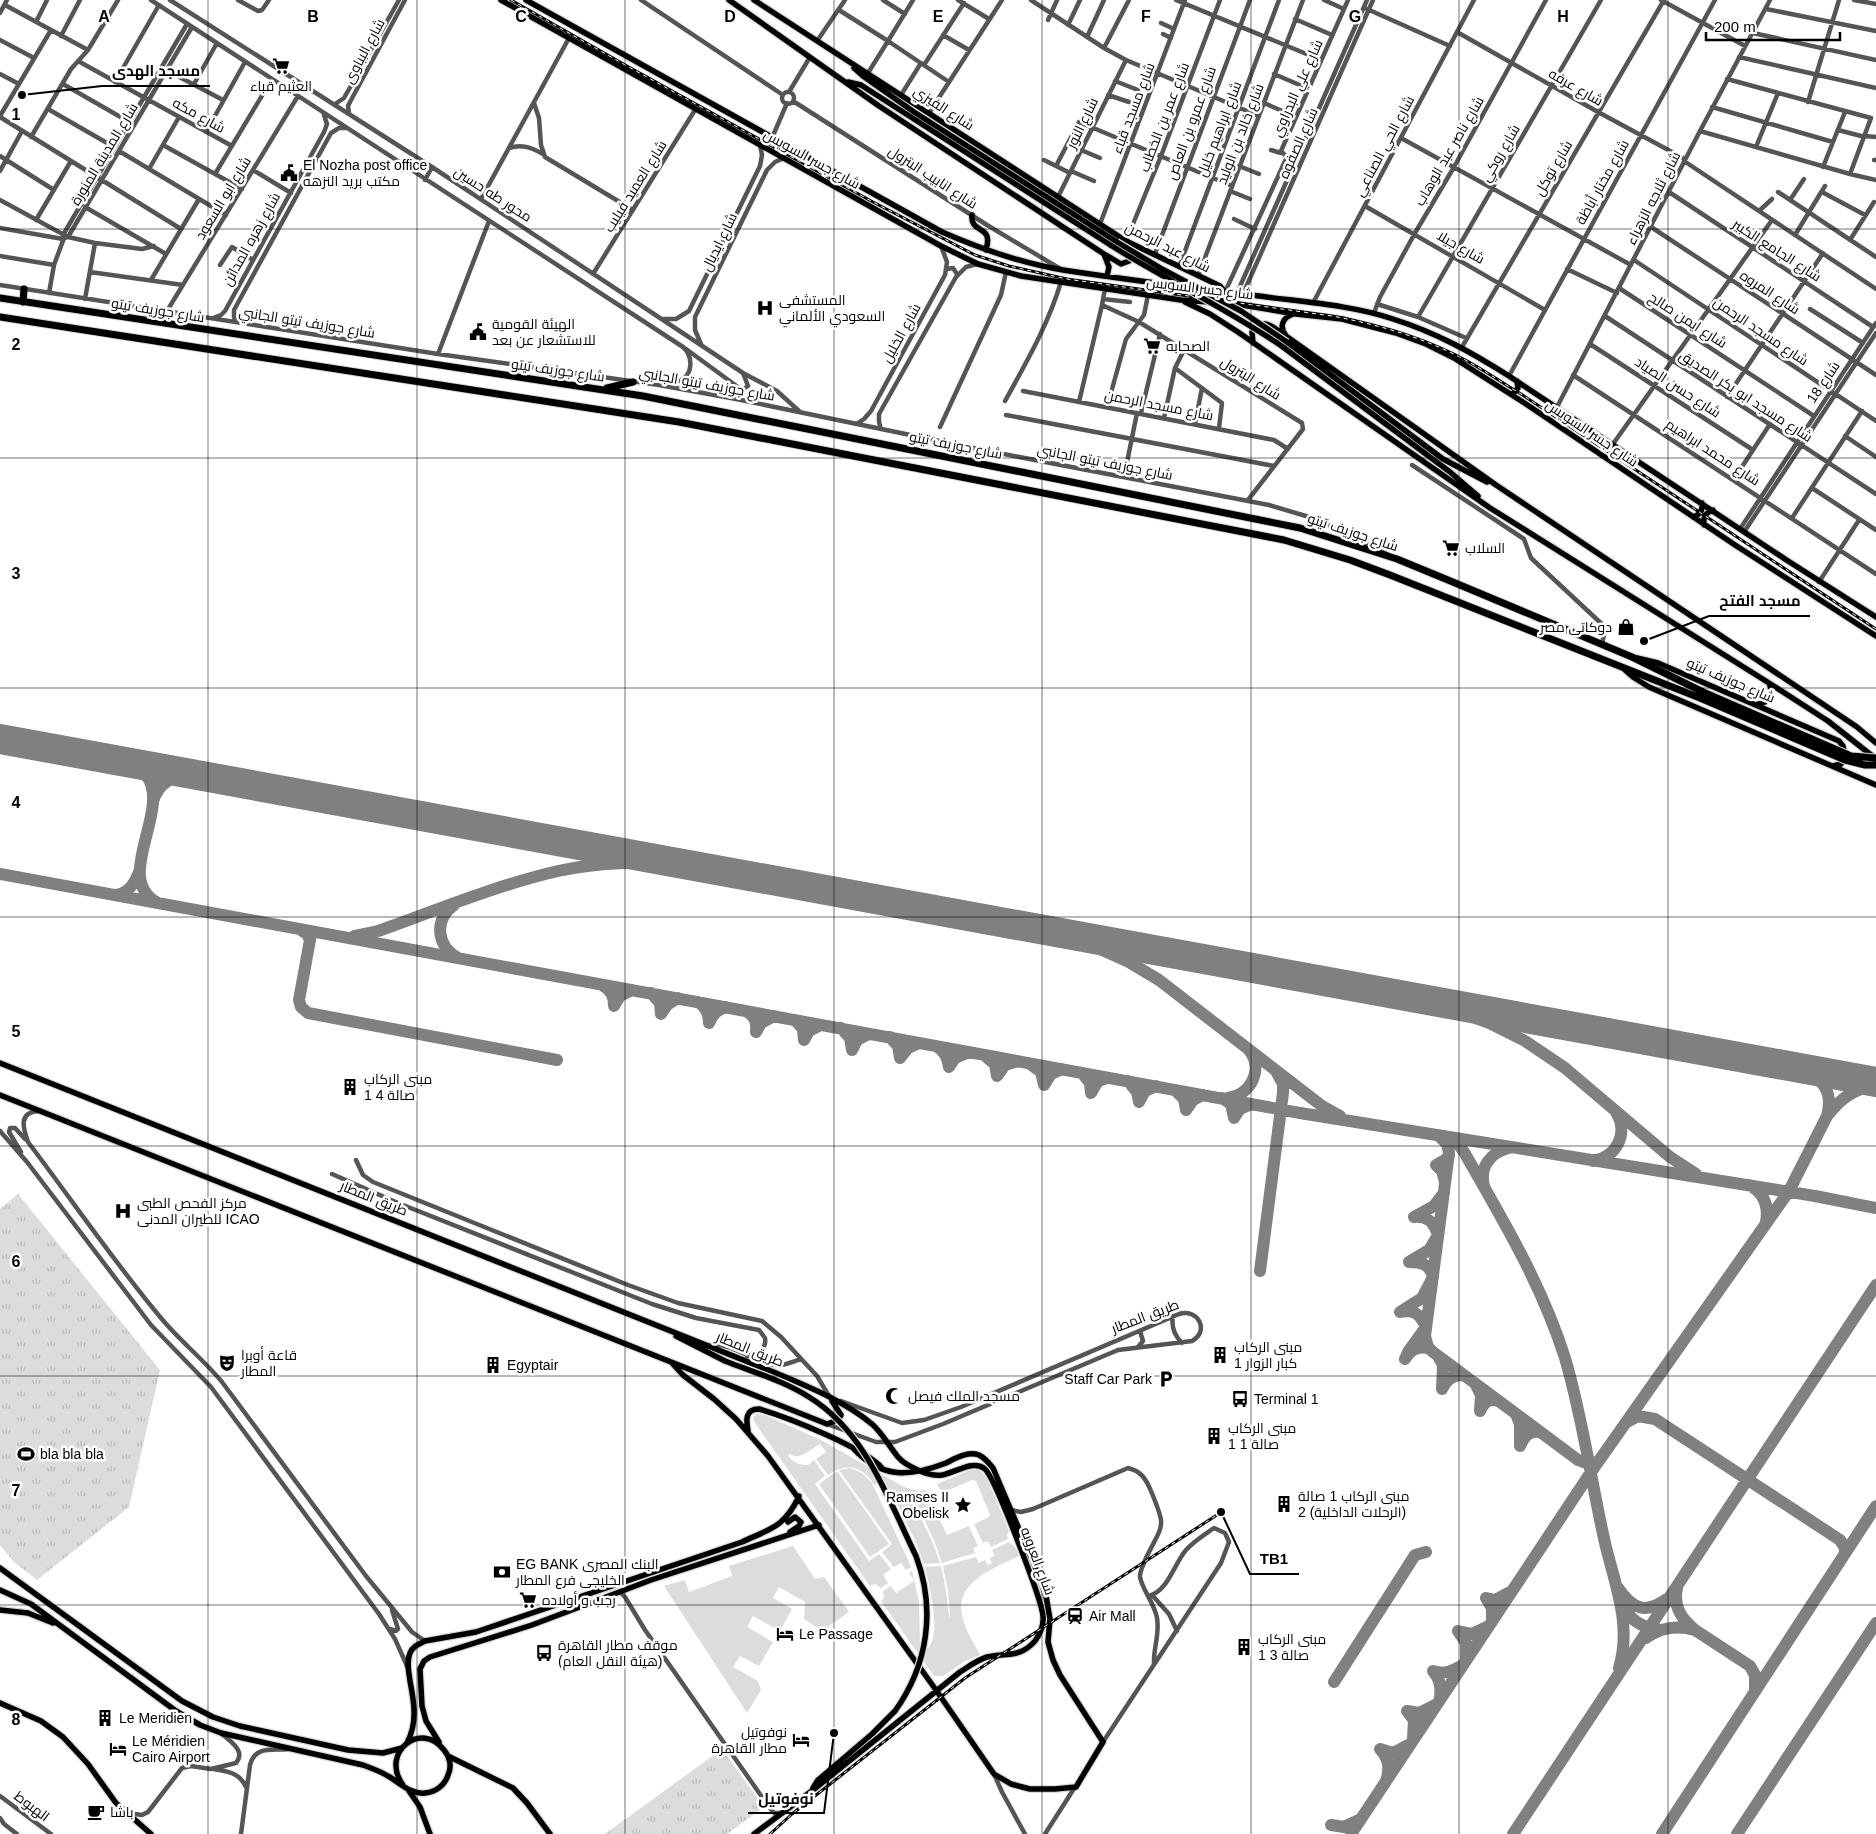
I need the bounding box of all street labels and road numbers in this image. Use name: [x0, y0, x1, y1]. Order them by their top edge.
street label: شارع البباوى: [340, 16, 389, 87]
street label: شارع علي البدراوي: [1268, 37, 1329, 141]
street label: شارع مسجد قباء: [1108, 60, 1159, 156]
street label: شارع عمر بن الخطاب: [1136, 60, 1193, 174]
street label: شارع عمرو بن العاص: [1163, 64, 1220, 182]
street label: شارع عرفه: [1545, 65, 1606, 110]
street label: شارع ابراهيم خليل: [1193, 79, 1246, 180]
street label: شارع خالد بن الوليد: [1213, 81, 1268, 187]
street label: شارع الفيزي: [909, 83, 977, 137]
street label: شارع الحي الصناعي: [1351, 93, 1421, 201]
street label: شارع ناصر عبد الوهاب: [1411, 93, 1488, 209]
street label: شارع مكه: [170, 94, 228, 137]
street label: شارع النور: [1062, 95, 1102, 152]
street label: شارع المدينة المنورة: [67, 100, 142, 209]
street label: شارع الصفوه: [1275, 105, 1322, 181]
street label: شارع روكي: [1477, 122, 1526, 186]
street label: شارع جسر السويس: [761, 126, 863, 193]
street label: شارع مختار أباظة: [1571, 136, 1633, 228]
street label: شارع العميد فيليب: [600, 137, 670, 235]
street label: شارع توكل: [1531, 137, 1576, 199]
street label: شارع انابيب البترول: [885, 142, 980, 213]
street label: شارع ثلاجه الزهراء: [1623, 149, 1684, 248]
street label: شارع ابو السعود: [192, 154, 255, 243]
street label: محور طه حسين: [451, 163, 535, 225]
street label: شارع زهره المدائن: [219, 190, 284, 289]
street label: شارع ايديال: [698, 210, 741, 274]
street label: شارع الجامع الكبير: [1728, 215, 1824, 285]
street label: شارع عبد الرحمن: [1122, 219, 1213, 276]
street label: شارع جيلا: [1434, 227, 1488, 268]
street label: شارع المروه: [1737, 267, 1803, 318]
street label: شارع جسر السويس: [1145, 274, 1254, 303]
street label: شارع ايمن صالح: [1645, 289, 1730, 352]
street label: شارع مسجد الرحمن: [1710, 293, 1811, 369]
street label: شارع جوزيف تيتو: [110, 295, 206, 326]
street label: شارع الخليل: [878, 301, 925, 366]
street label: شارع جوزيف تيتو الجانبي: [237, 303, 376, 345]
street label: شارع مسجد ابو بكر الصديق: [1676, 347, 1816, 446]
street label: شارع البترول: [1217, 353, 1284, 404]
street label: شارع حسن الصياد: [1632, 353, 1724, 421]
street label: شارع جوزيف تيتو: [510, 356, 606, 385]
street label: شارع 18: [1803, 358, 1843, 406]
street label: شارع جوزيف تيتو الجانبي: [637, 364, 776, 408]
street label: شارع مسجد الرحمن: [1103, 387, 1215, 424]
street label: شارع جسر السويس: [1542, 396, 1641, 471]
street label: شارع محمد ابراهيم: [1662, 416, 1763, 490]
street label: شارع جوزيف تيتو: [908, 428, 1004, 463]
street label: شارع جوزيف تيتو الجانبي: [1035, 441, 1174, 487]
street label: شارع جوزيف تيتو: [1305, 510, 1400, 555]
street label: شارع جوزيف تيتو: [1684, 654, 1777, 707]
street label: طريق المطار: [337, 1177, 410, 1220]
street label: طريق المطار: [1108, 1296, 1181, 1338]
street label: طريق المطار: [713, 1328, 786, 1371]
street label: شارع العروبه: [1017, 1525, 1058, 1597]
street label: الهبوط: [11, 1788, 53, 1824]

